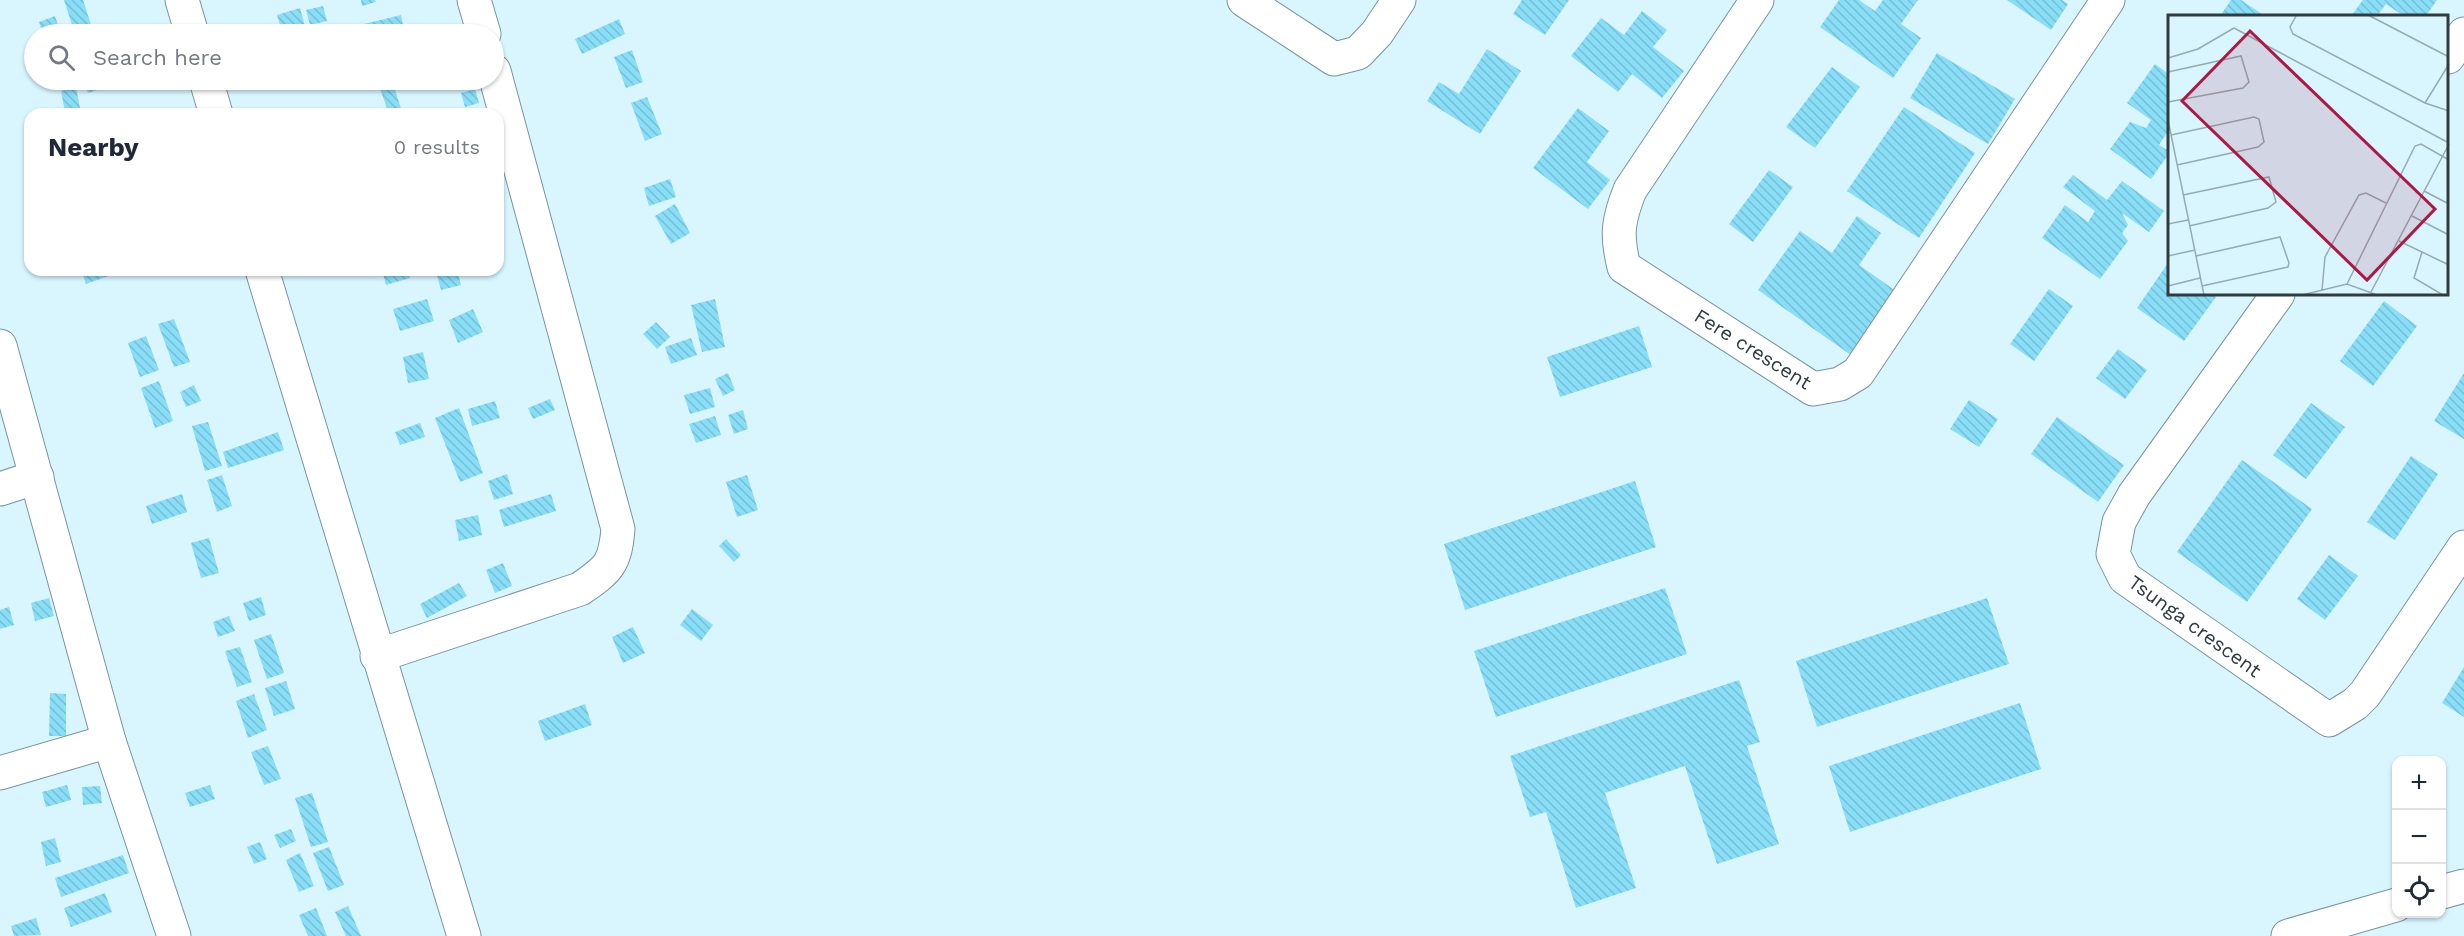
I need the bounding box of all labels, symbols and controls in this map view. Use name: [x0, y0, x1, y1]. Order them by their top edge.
inset map: [2168, 15, 2449, 296]
search box: [24, 24, 504, 90]
icon: search: [45, 41, 78, 74]
text: Search here: [93, 45, 222, 70]
text: Nearby: [48, 132, 139, 162]
text: 0 results: [394, 135, 480, 159]
street label: Fere crescent: [1690, 303, 1816, 395]
street label: Tsunga crescent: [2124, 570, 2267, 683]
map controls: [2392, 756, 2446, 918]
button: +: [2392, 756, 2446, 810]
button: −: [2392, 810, 2446, 864]
button: locate: [2392, 864, 2446, 918]

